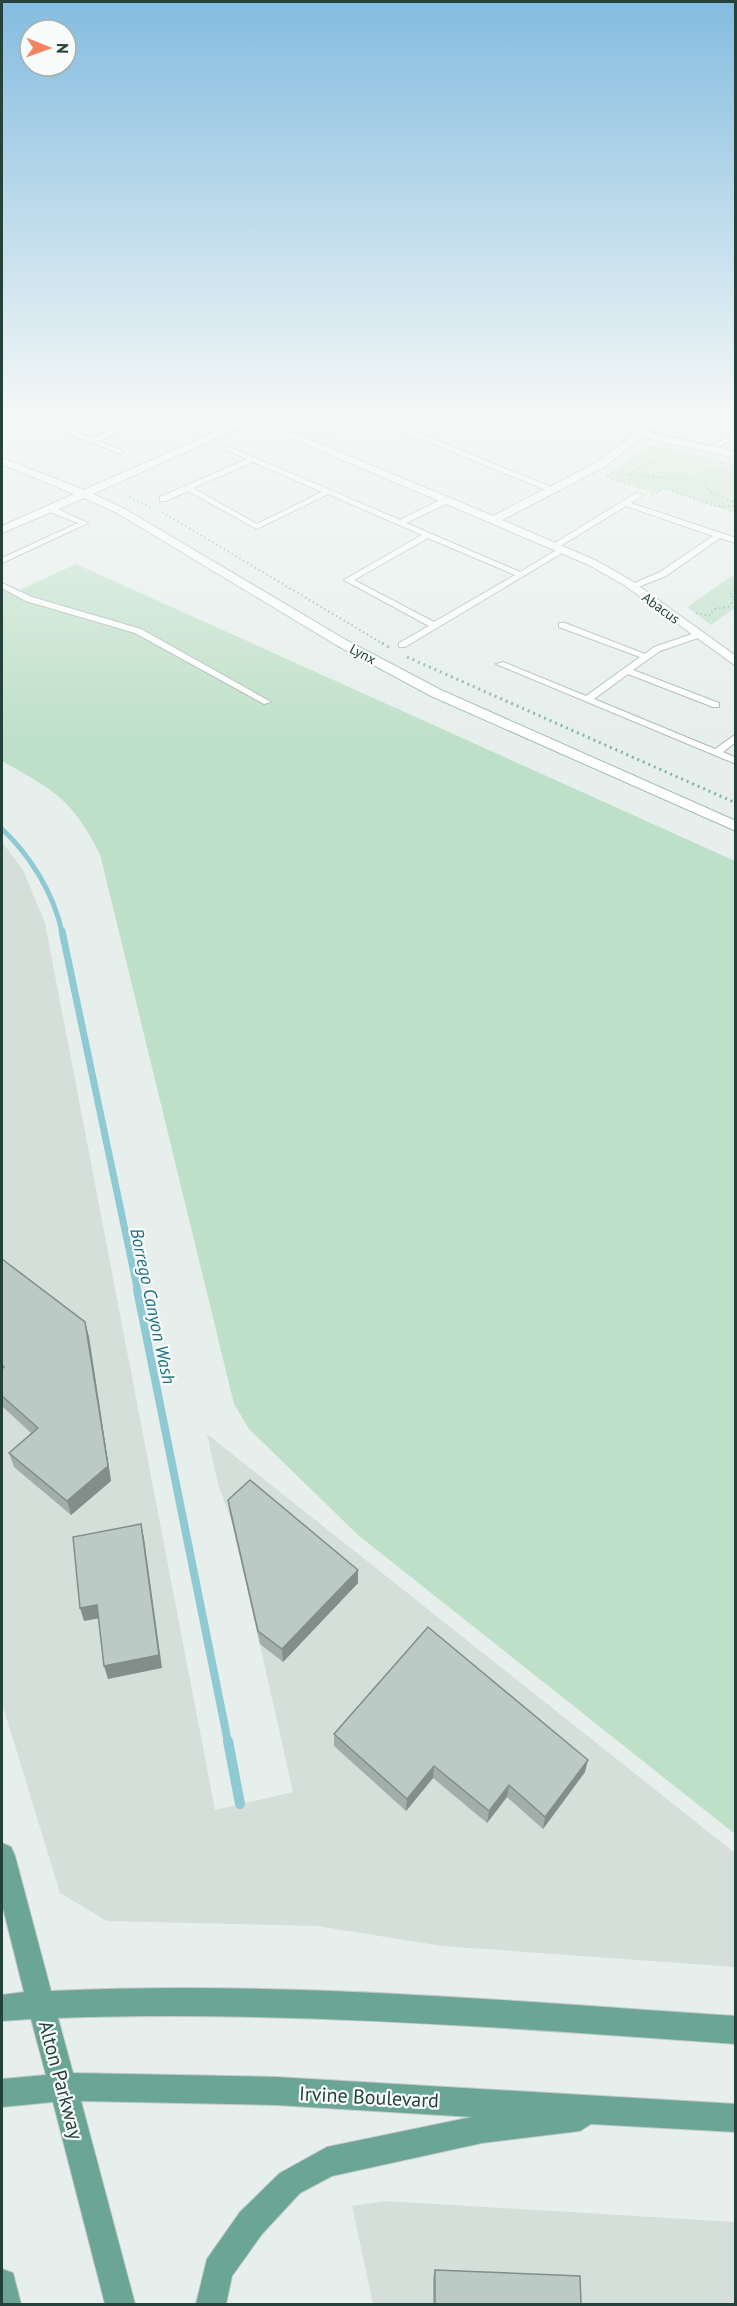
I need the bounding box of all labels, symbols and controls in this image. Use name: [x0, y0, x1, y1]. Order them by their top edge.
north arrow: [18, 18, 78, 78]
text: N: [53, 43, 73, 54]
street label: Abacus: [639, 588, 684, 628]
street label: Lynx: [347, 640, 379, 668]
water label: Borrego Canyon Wash: [125, 1226, 181, 1386]
street label: Alton Parkway: [33, 2018, 89, 2143]
street label: Irvine Boulevard: [298, 2080, 440, 2114]

